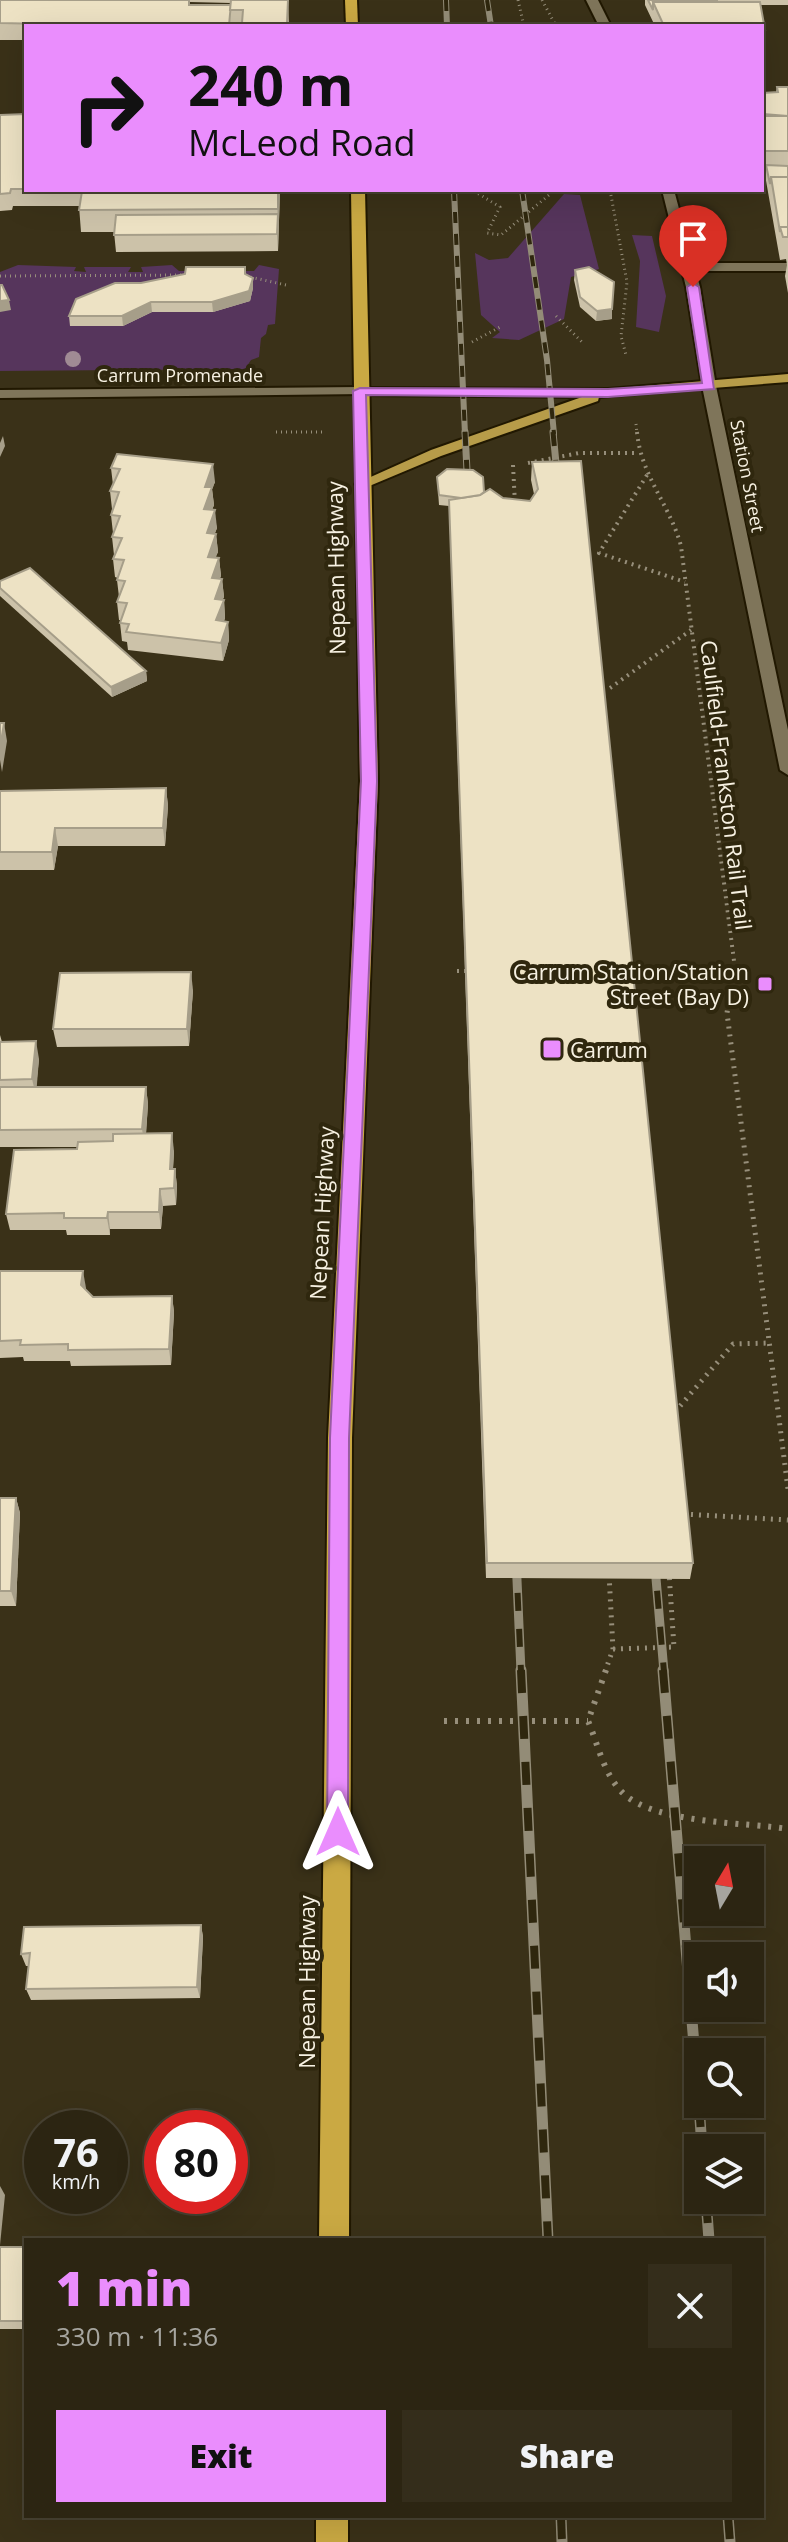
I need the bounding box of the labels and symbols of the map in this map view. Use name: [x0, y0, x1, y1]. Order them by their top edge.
pin: [659, 205, 727, 287]
street label: Carrum Promenade: [97, 363, 263, 387]
street label: Station Street: [725, 418, 771, 534]
street label: Nepean Highway: [318, 480, 352, 655]
street label: Caulfield-Frankston Rail Trail: [694, 638, 760, 932]
place label: Carrum Station/Station Street (Bay D): [513, 956, 749, 1011]
marker: Carrum Station/Station Street (Bay D): [756, 975, 774, 993]
place label: Carrum: [570, 1034, 648, 1064]
marker: Carrum: [541, 1038, 563, 1060]
street label: Nepean Highway: [301, 1125, 341, 1301]
position arrow: [296, 1790, 380, 1874]
north arrow: [684, 1846, 764, 1926]
street label: Nepean Highway: [291, 1894, 321, 2069]
speed limit sign: 80: [144, 2110, 248, 2214]

